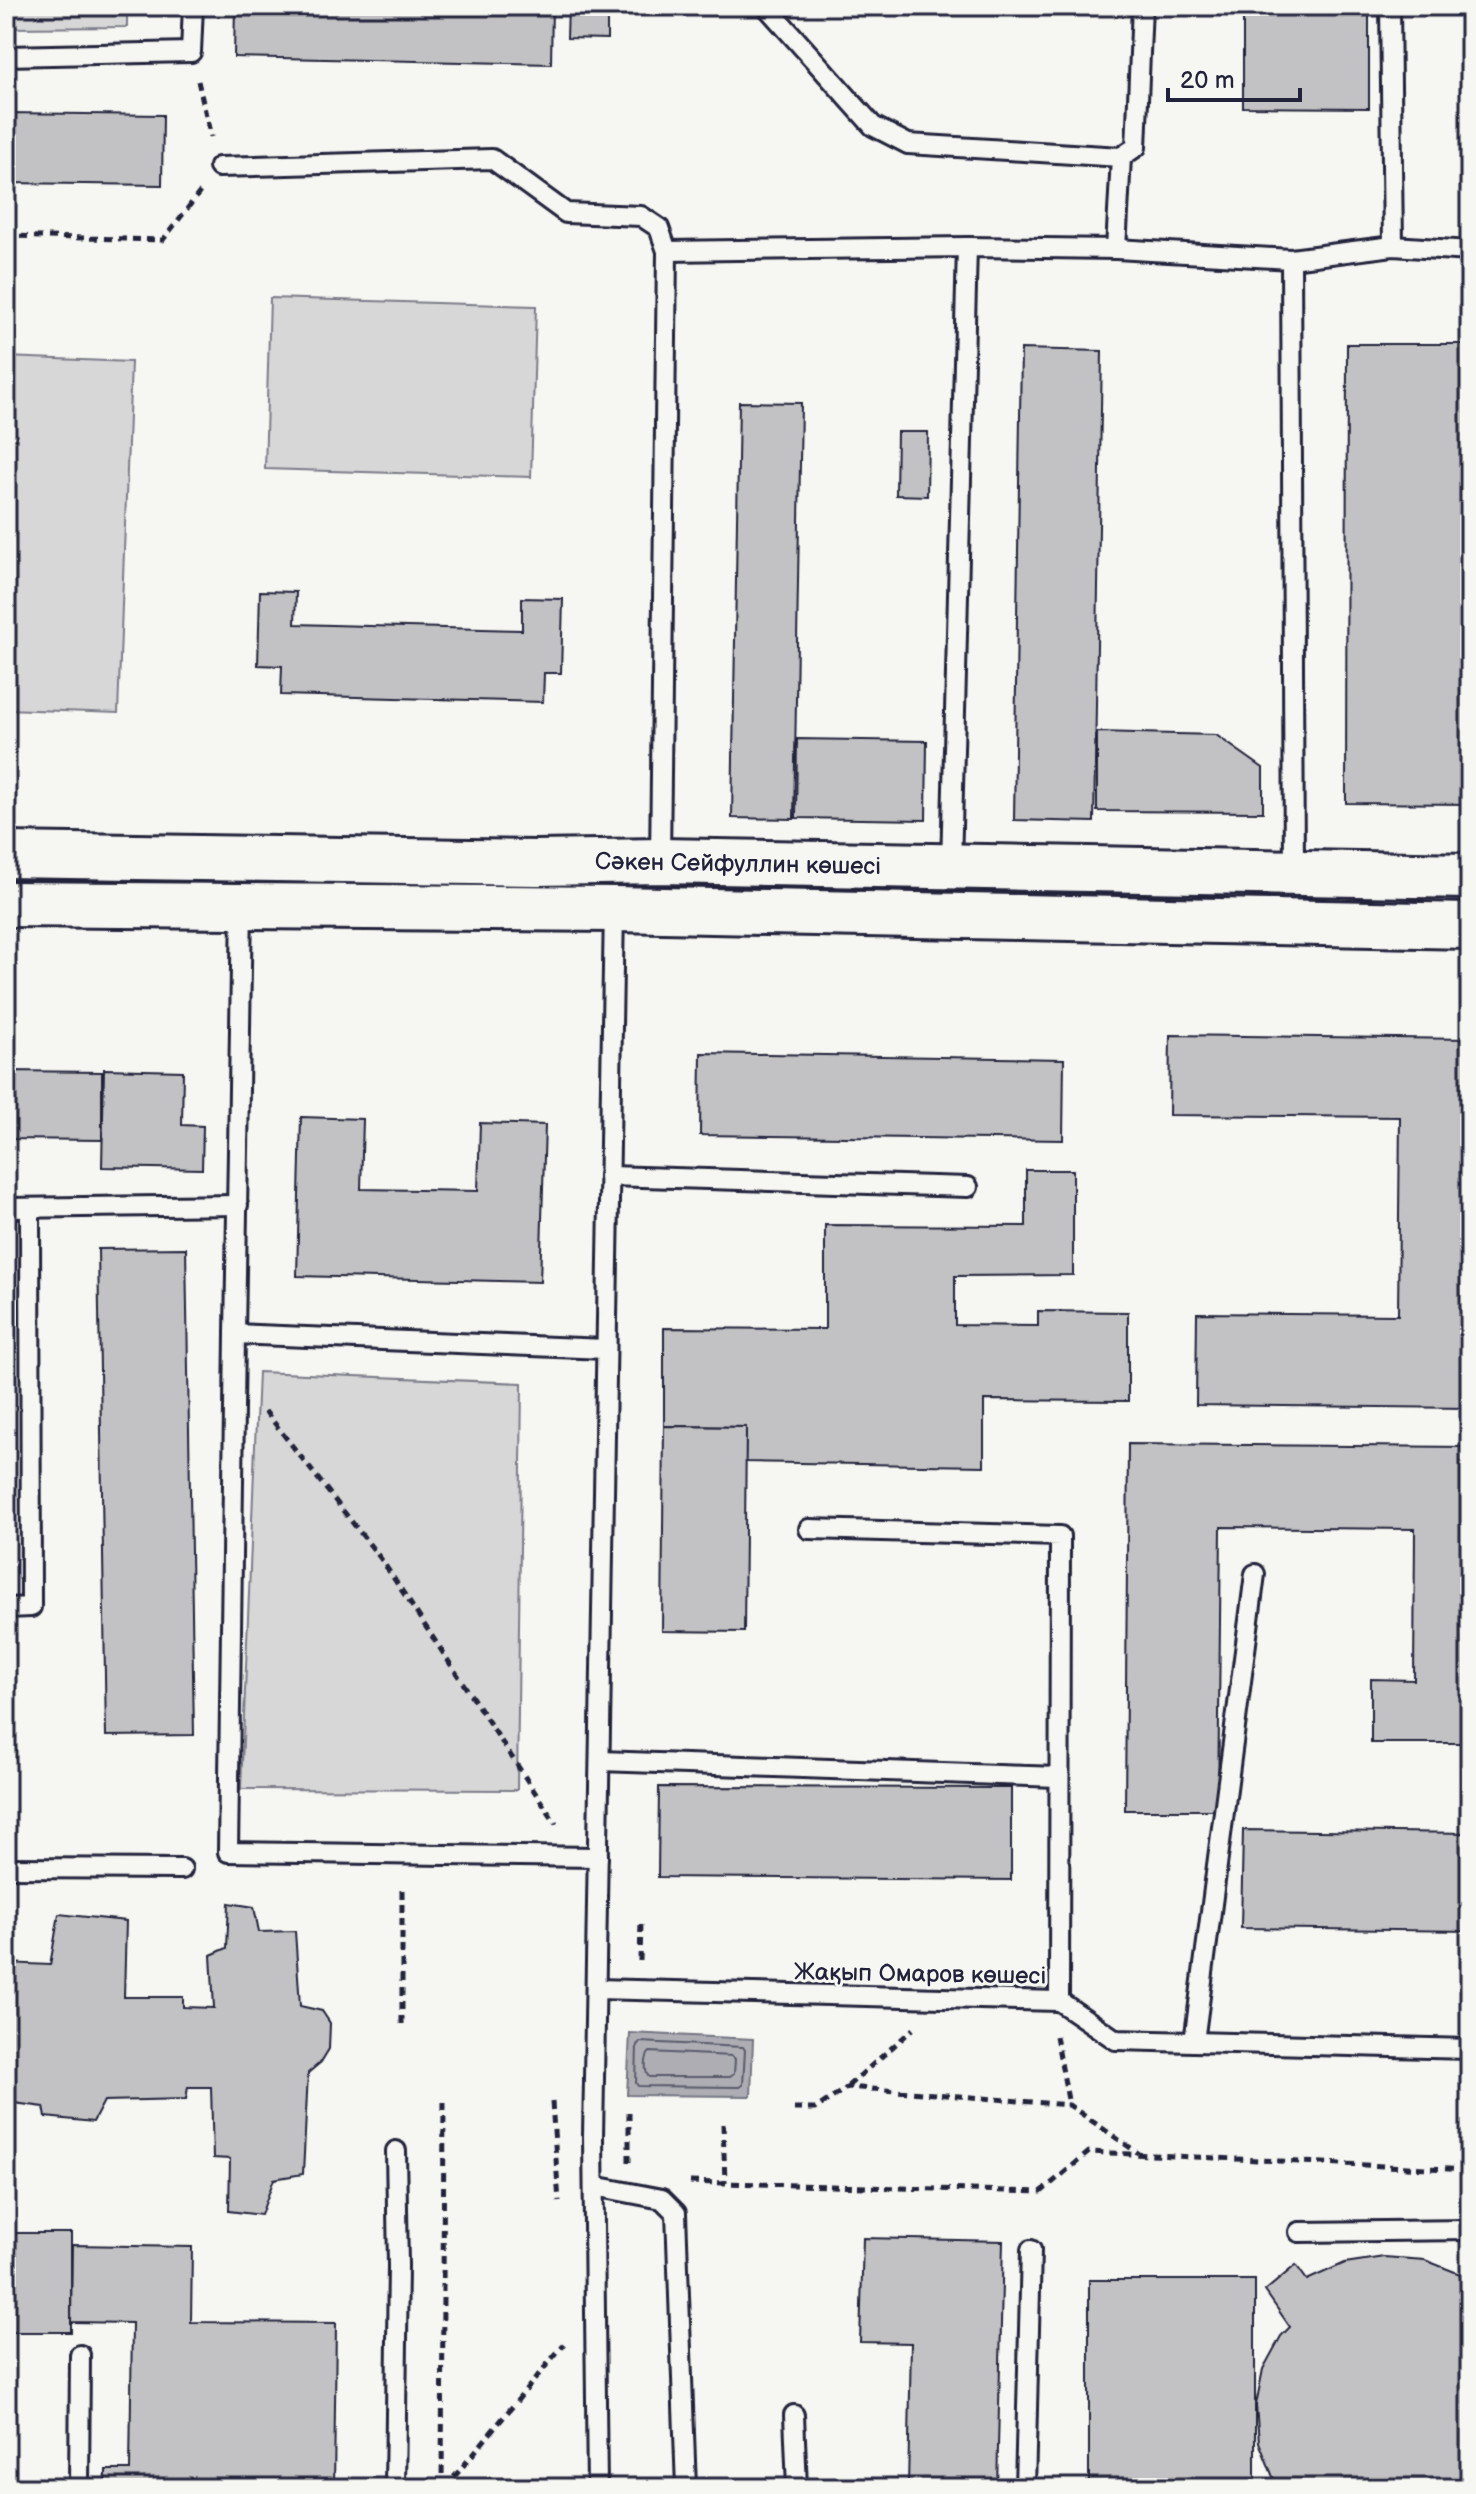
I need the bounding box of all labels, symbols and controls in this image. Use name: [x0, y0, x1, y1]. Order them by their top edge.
scale bar: [1168, 52, 1300, 102]
text: 20 m: [1180, 66, 1235, 95]
street label: Сәкен Сейфуллин көшесі: [595, 847, 881, 881]
street label: Жақып Омаров көшесі: [794, 1957, 1046, 1991]

